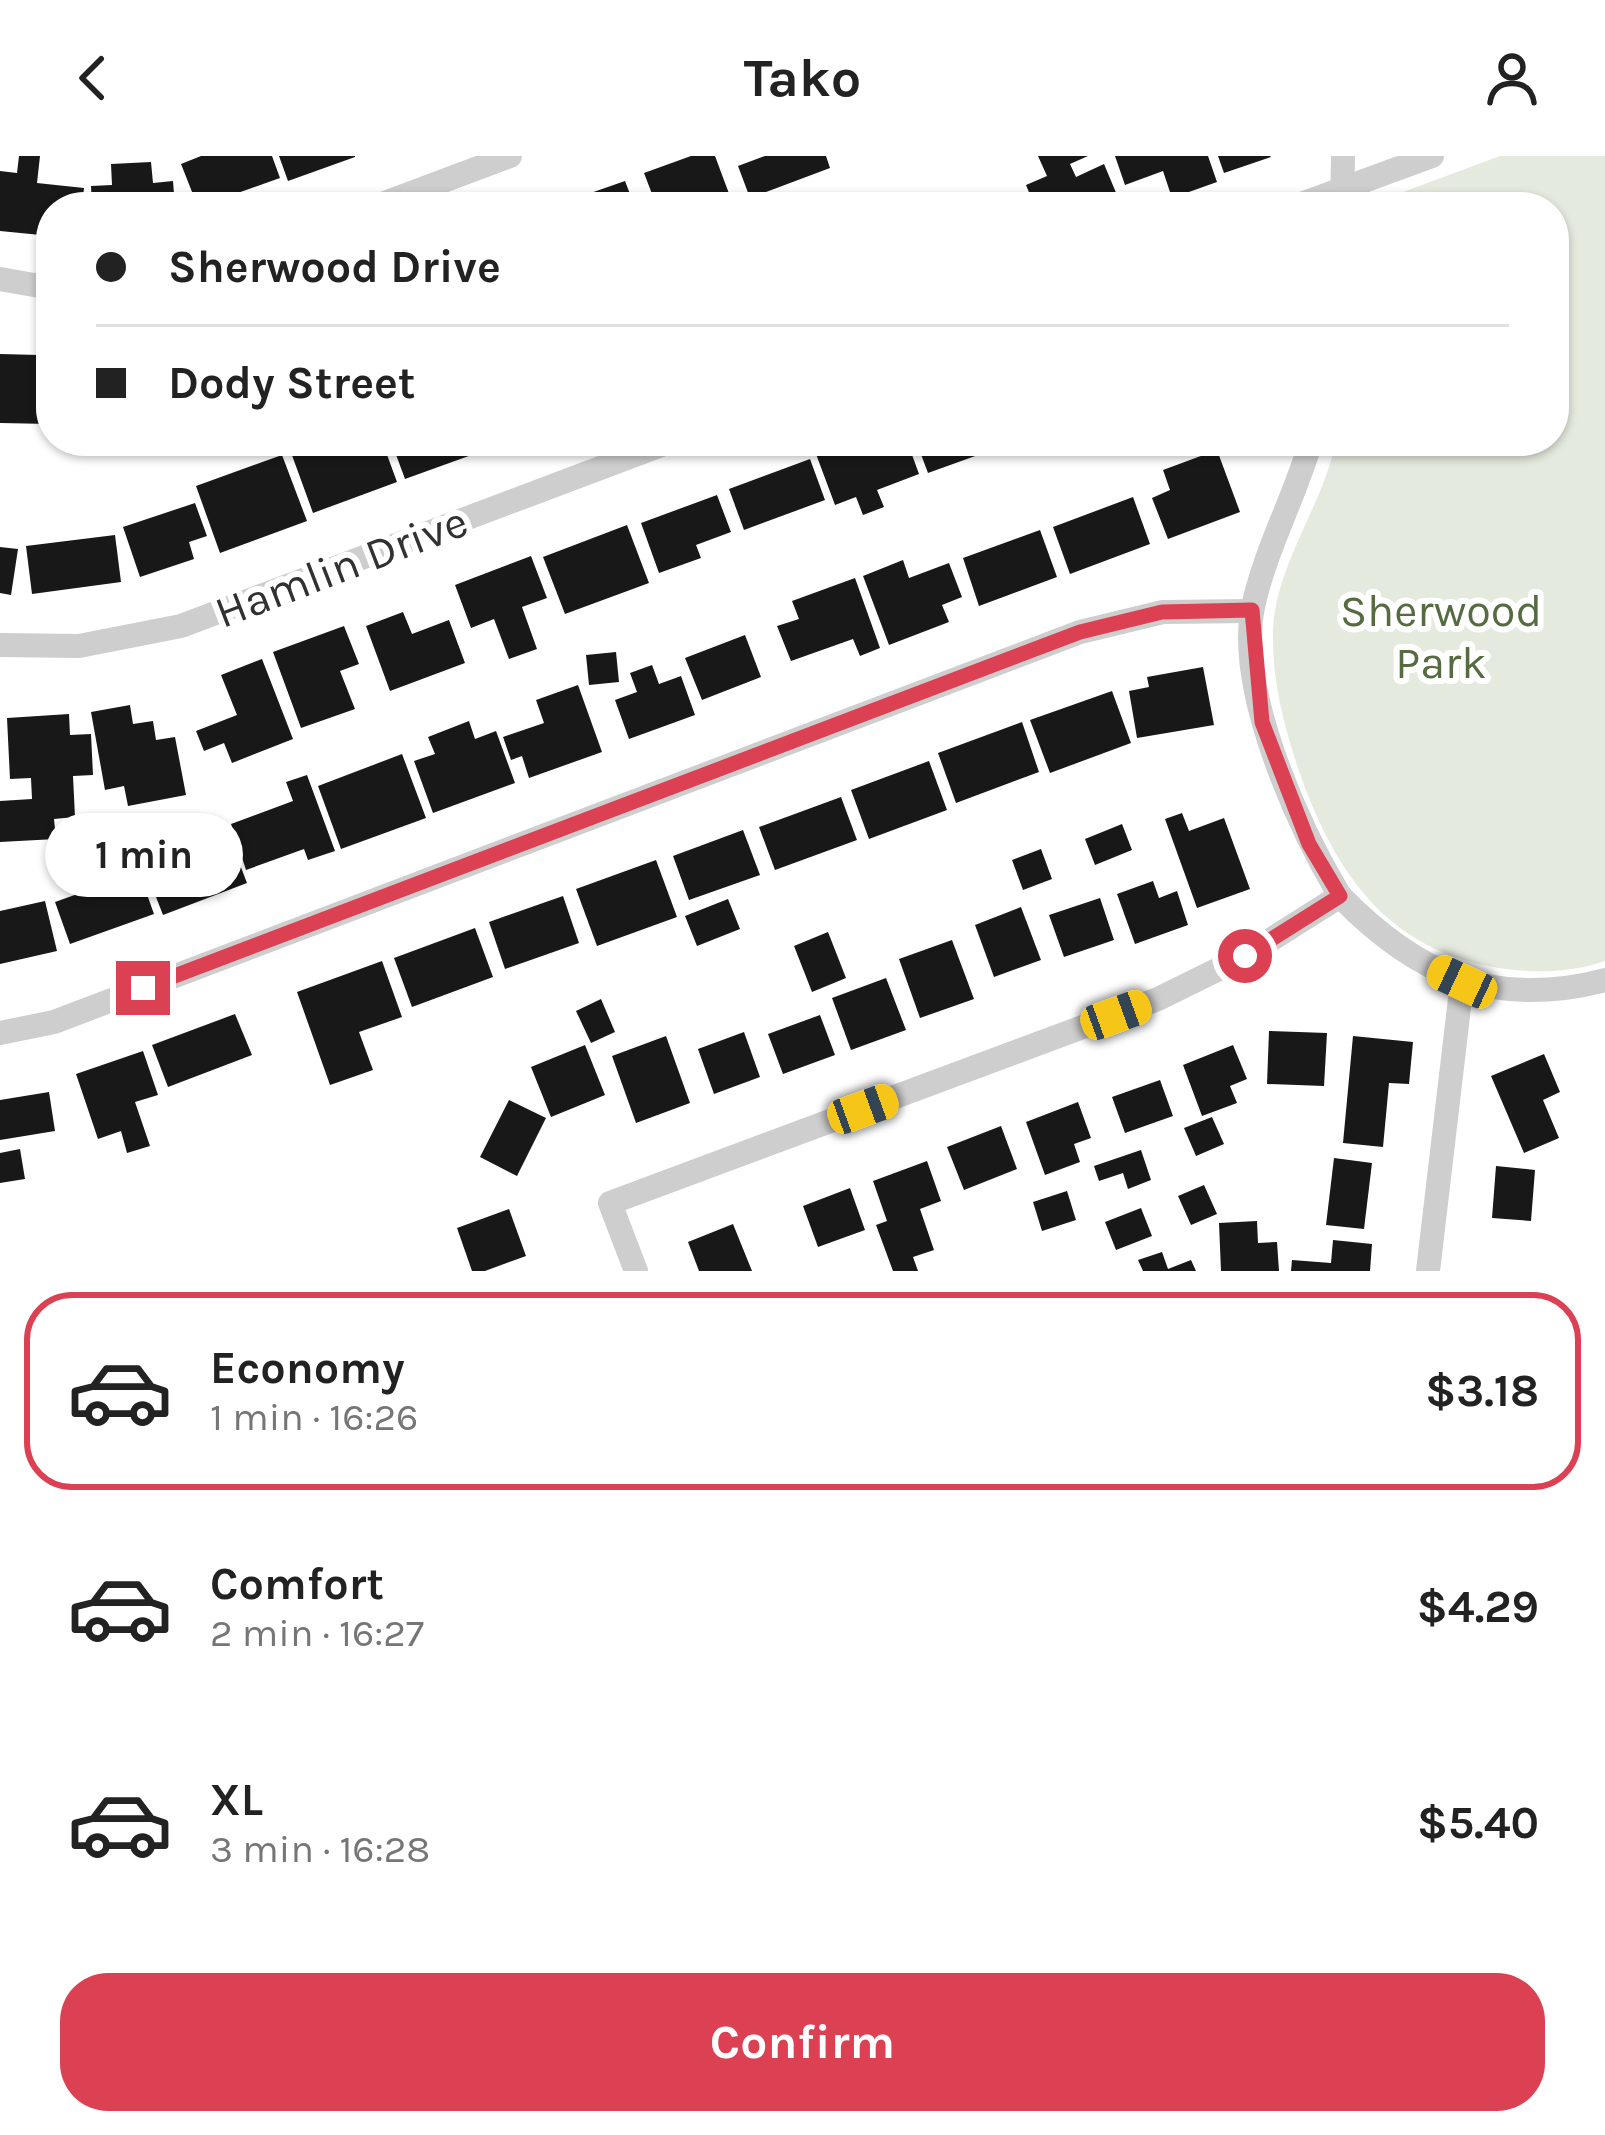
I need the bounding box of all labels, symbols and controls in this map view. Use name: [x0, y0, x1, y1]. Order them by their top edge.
icon: back: [60, 45, 126, 111]
icon: person: [1479, 45, 1545, 111]
text: Tako: [744, 46, 861, 110]
text: Sherwood Drive: [168, 241, 501, 293]
text: Dody Street: [168, 357, 416, 409]
street label: Hamlin Drive: [208, 495, 475, 639]
park label: Sherwood Park: [1340, 585, 1542, 689]
callout: 1 min: [44, 814, 242, 898]
text: 1 min: [95, 832, 193, 878]
route start: [1218, 929, 1272, 983]
car: [1422, 950, 1502, 1014]
route end: [116, 961, 170, 1015]
car: [1076, 986, 1156, 1044]
car: [823, 1080, 903, 1138]
icon: car: [66, 1337, 174, 1445]
text: Economy: [210, 1342, 405, 1394]
text: $3.18: [1425, 1365, 1539, 1417]
text: 1 min · 16:26: [210, 1394, 418, 1440]
icon: car: [66, 1553, 174, 1661]
text: Comfort: [210, 1558, 384, 1610]
text: $4.29: [1417, 1581, 1539, 1633]
text: 2 min · 16:27: [210, 1610, 424, 1656]
icon: car: [66, 1769, 174, 1877]
text: XL: [210, 1774, 263, 1826]
text: $5.40: [1417, 1797, 1539, 1849]
text: 3 min · 16:28: [210, 1826, 430, 1872]
button: Confirm: [60, 1973, 1545, 2111]

